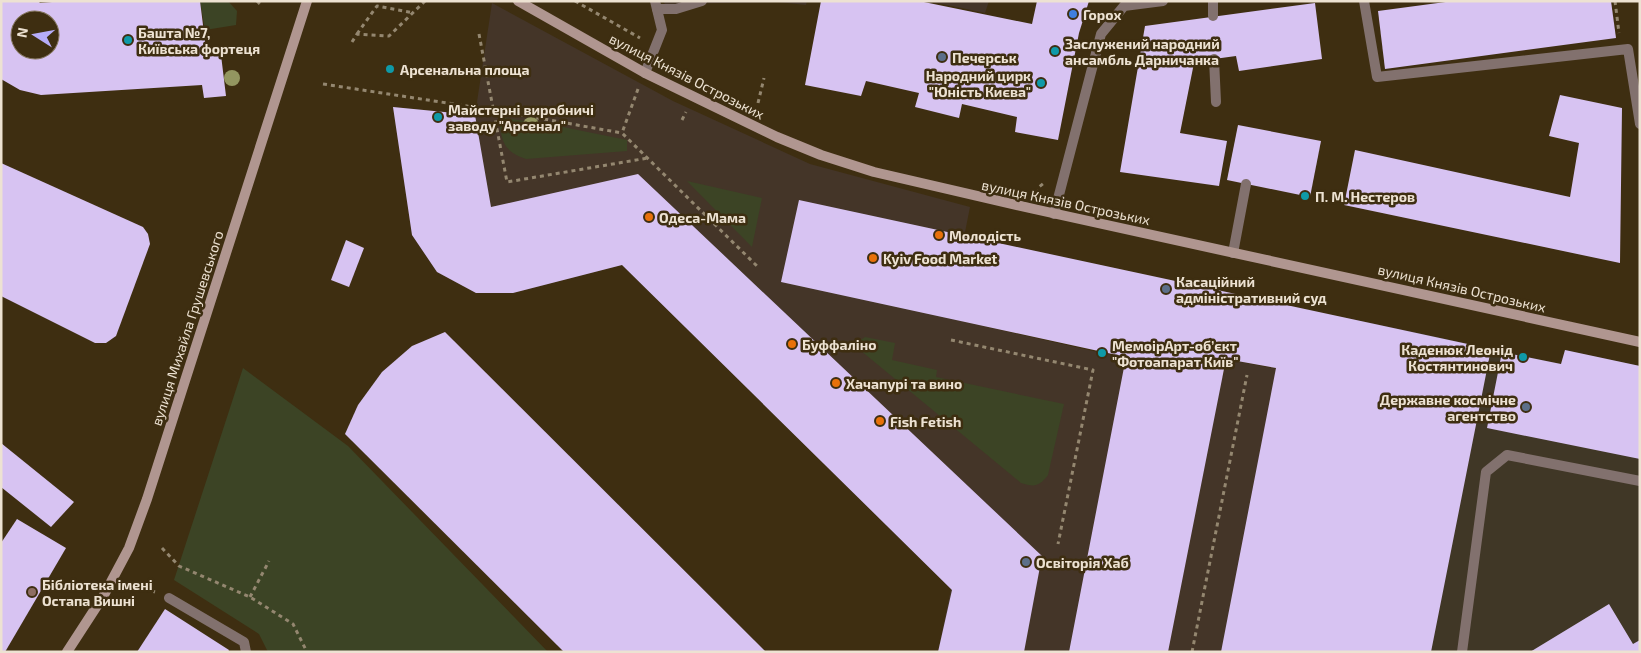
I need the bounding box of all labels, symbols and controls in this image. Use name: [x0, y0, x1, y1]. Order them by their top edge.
place label: Горох: [1083, 6, 1121, 23]
marker: Горох: [1067, 8, 1079, 20]
north arrow: [10, 10, 60, 60]
place label: Башта №7, Київська фортеця: [138, 24, 260, 57]
text: N: [12, 26, 31, 39]
street label: вулиця Князів Острозьких: [607, 29, 768, 123]
marker: Башта №7, Київська фортеця: [122, 34, 134, 46]
place label: Заслужений народний ансамбль Дарничанка: [1065, 35, 1220, 68]
marker: Заслужений народний ансамбль Дарничанка: [1049, 45, 1061, 57]
place label: Печерськ: [952, 49, 1017, 66]
marker: Печерськ: [936, 51, 948, 63]
place label: Арсенальна площа: [400, 61, 530, 78]
marker: Арсенальна площа: [384, 63, 396, 75]
place label: Народний цирк "Юність Києва": [926, 67, 1031, 100]
marker: Народний цирк "Юність Києва": [1035, 77, 1047, 89]
place label: Майстерні виробничі заводу "Арсенал": [448, 101, 594, 134]
marker: Майстерні виробничі заводу "Арсенал": [432, 111, 444, 123]
street label: вулиця Князів Острозьких: [980, 176, 1152, 228]
place label: П. М. Нестеров: [1315, 188, 1415, 205]
marker: П. М. Нестеров: [1299, 190, 1311, 202]
place label: Одеса-Мама: [659, 209, 746, 226]
marker: Одеса-Мама: [643, 211, 655, 223]
place label: Молодiсть: [949, 227, 1021, 244]
street label: вулиця Михайла Грушевського: [147, 228, 227, 428]
marker: Молодiсть: [933, 229, 945, 241]
place label: Kyiv Food Market: [883, 250, 998, 267]
marker: Kyiv Food Market: [867, 252, 879, 264]
street label: вулиця Князів Острозьких: [1376, 260, 1548, 316]
place label: Касаційний адміністративний суд: [1176, 273, 1327, 306]
marker: Касаційний адміністративний суд: [1160, 283, 1172, 295]
place label: Буффаліно: [802, 336, 876, 353]
place label: МемоірАрт-обʼєкт "Фотоапарат Київ": [1112, 337, 1238, 370]
marker: Буффаліно: [786, 338, 798, 350]
place label: Каденюк Леонід Костянтинович: [1401, 341, 1513, 374]
marker: МемоірАрт-обʼєкт "Фотоапарат Київ": [1096, 347, 1108, 359]
marker: Каденюк Леонід Костянтинович: [1517, 351, 1529, 363]
place label: Хачапурі та вино: [846, 375, 962, 392]
marker: Хачапурі та вино: [830, 377, 842, 389]
place label: Державне космічне агентство: [1380, 391, 1516, 424]
marker: Державне космічне агентство: [1520, 401, 1532, 413]
place label: Fish Fetish: [890, 413, 961, 430]
marker: Fish Fetish: [874, 415, 886, 427]
place label: Освіторія Хаб: [1036, 554, 1129, 571]
marker: Освіторія Хаб: [1020, 556, 1032, 568]
place label: Бібліотека імені Остапа Вишні: [42, 576, 153, 609]
marker: Бібліотека імені Остапа Вишні: [26, 586, 38, 598]

